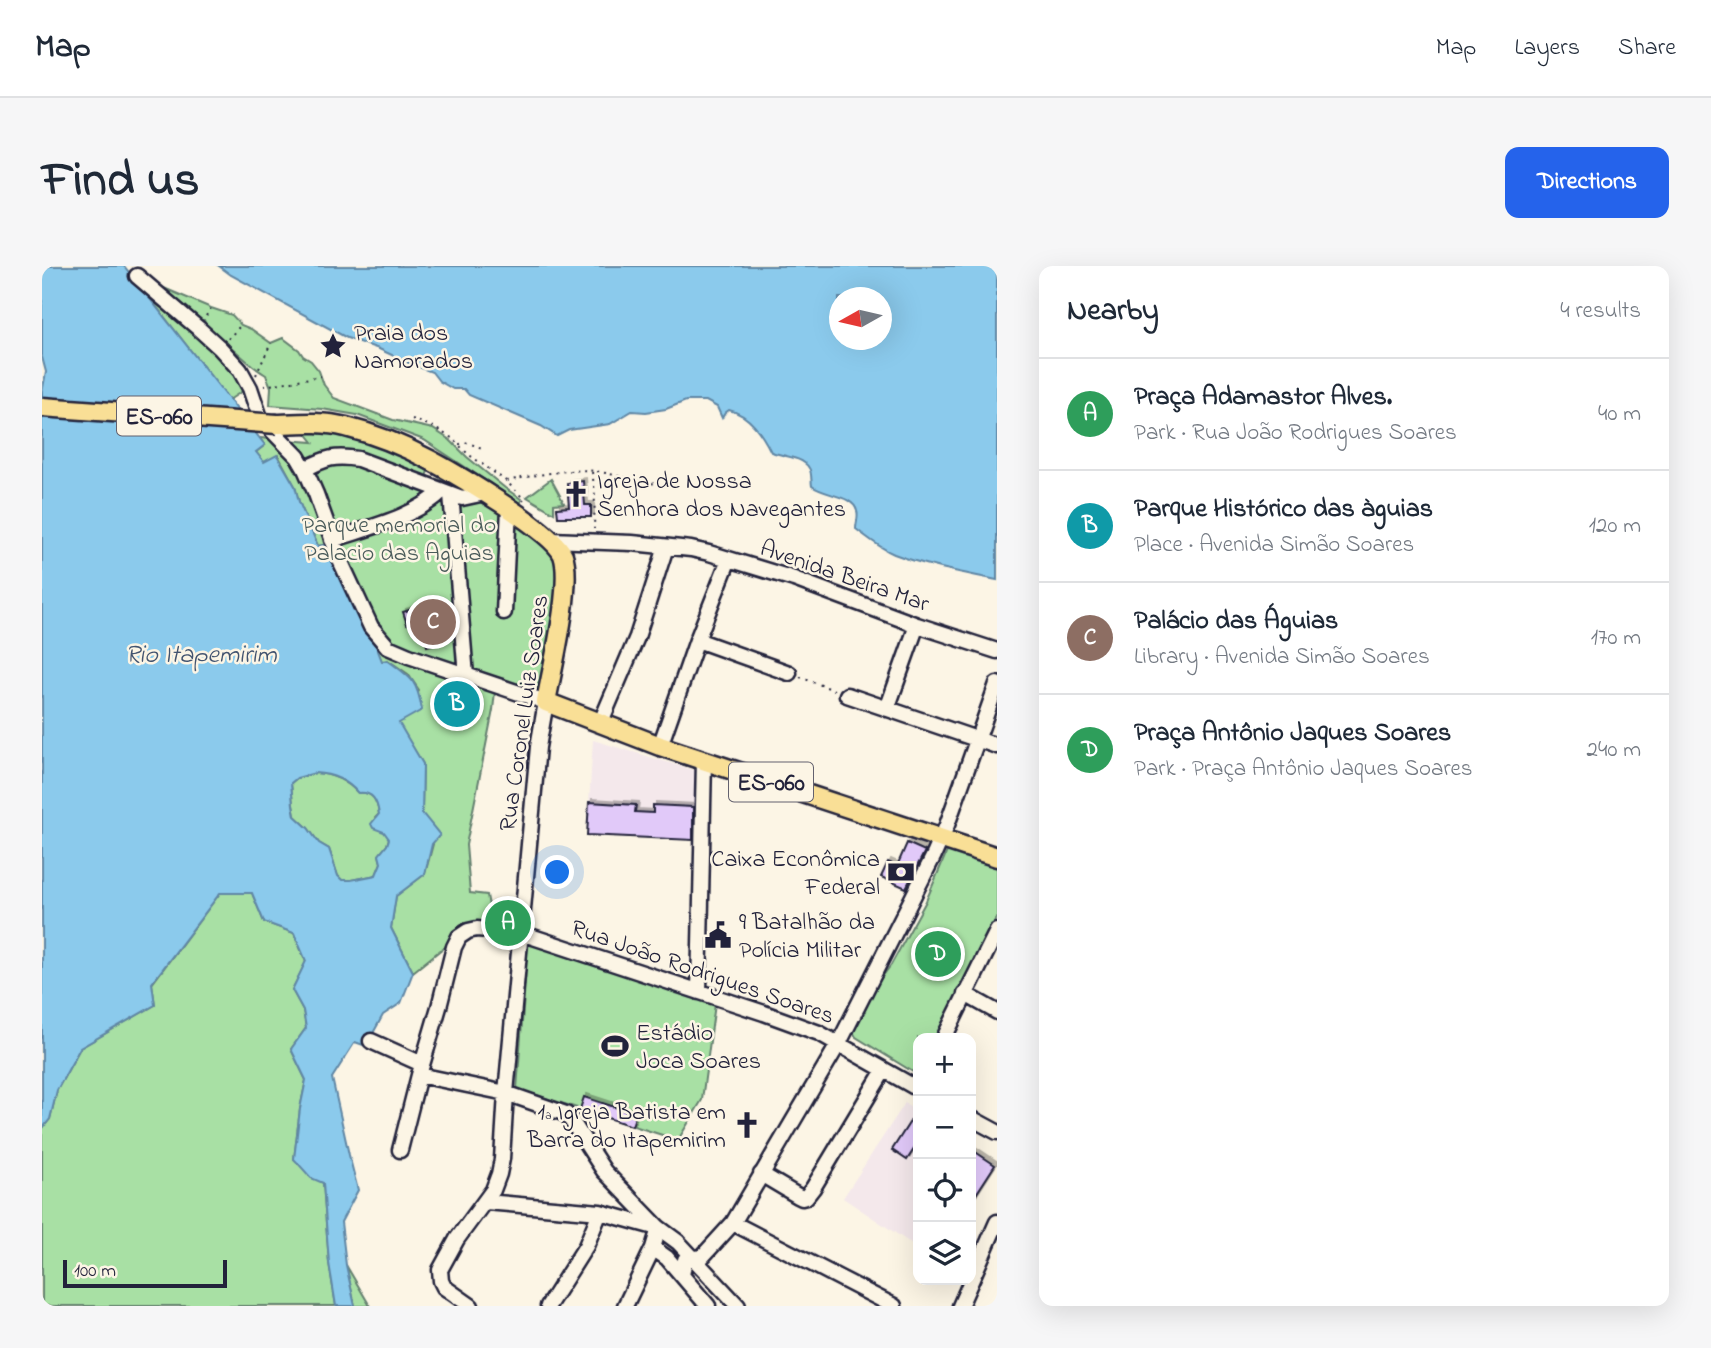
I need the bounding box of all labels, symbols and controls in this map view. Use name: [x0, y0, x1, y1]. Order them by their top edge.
text: Map: [35, 24, 91, 72]
text: Map: [1436, 31, 1476, 66]
text: Layers: [1514, 31, 1580, 66]
text: Share: [1618, 31, 1676, 66]
text: Find us: [42, 146, 199, 218]
button: Directions: [1505, 147, 1669, 218]
north arrow: [829, 287, 892, 350]
text: Nearby: [1067, 290, 1159, 334]
text: 4 results: [1560, 295, 1641, 328]
place label: Praia dos Namorados: [354, 317, 473, 380]
place icon: Praia dos Namorados: [318, 331, 348, 361]
text: Praça Adamastor Alves.: [1134, 379, 1392, 417]
road number: ES-060: [117, 396, 201, 435]
text: A: [1083, 398, 1097, 431]
text: 40 m: [1598, 398, 1641, 431]
text: Park · Rua João Rodrigues Soares: [1134, 417, 1457, 450]
place label: Igreja de Nossa Senhora dos Navegantes: [597, 465, 846, 528]
church icon: Igreja de Nossa Senhora dos Navegantes: [561, 479, 591, 509]
text: Parque Histórico das àguias: [1134, 491, 1433, 529]
park label: Parque memorial do Palacio das Aguias: [302, 509, 496, 572]
text: B: [1082, 510, 1098, 543]
text: 120 m: [1589, 510, 1641, 543]
text: Place · Avenida Simão Soares: [1134, 529, 1414, 562]
street label: Avenida Beira Mar: [755, 532, 934, 623]
street label: Rua Coronel Luiz Soares: [492, 593, 559, 834]
pin: C: [410, 596, 456, 648]
text: Palácio das Águias: [1134, 603, 1338, 641]
text: C: [1084, 622, 1096, 655]
text: 170 m: [1591, 622, 1641, 655]
water label: Rio Itapemirim: [125, 637, 278, 675]
text: Library · Avenida Simão Soares: [1134, 641, 1430, 674]
pin: B: [434, 678, 480, 730]
text: Praça Antônio Jaques Soares: [1134, 715, 1451, 753]
text: D: [1082, 734, 1098, 767]
text: 240 m: [1587, 734, 1641, 767]
text: Park · Praça Antônio Jaques Soares: [1134, 753, 1473, 786]
road number: ES-060: [729, 762, 813, 802]
place label: Caixa Econômica Federal: [711, 843, 880, 906]
your location: [540, 855, 574, 889]
bank icon: Caixa Econômica Federal: [886, 857, 916, 887]
pin: A: [485, 897, 531, 949]
place label: 9 Batalhão da Polícia Militar: [739, 906, 875, 969]
street label: Rua João Rodrigues Soares: [566, 912, 839, 1035]
public building icon: 9 Batalhão da Polícia Militar: [703, 920, 733, 950]
pin: D: [915, 928, 961, 980]
place label: Estádio Joca Soares: [636, 1017, 761, 1080]
sports icon: Estádio Joca Soares: [600, 1031, 630, 1061]
map controls: [913, 1033, 976, 1285]
button: +: [913, 1033, 976, 1096]
place label: 1ª Igreja Batista em Barra do Itapemirim: [526, 1096, 726, 1159]
button: −: [913, 1096, 976, 1159]
church icon: 1ª Igreja Batista em Barra do Itapemirim: [732, 1110, 762, 1140]
button: locate: [913, 1159, 976, 1222]
button: layers: [913, 1222, 976, 1285]
scale bar: [63, 1257, 228, 1289]
text: 100 m: [74, 1258, 116, 1285]

